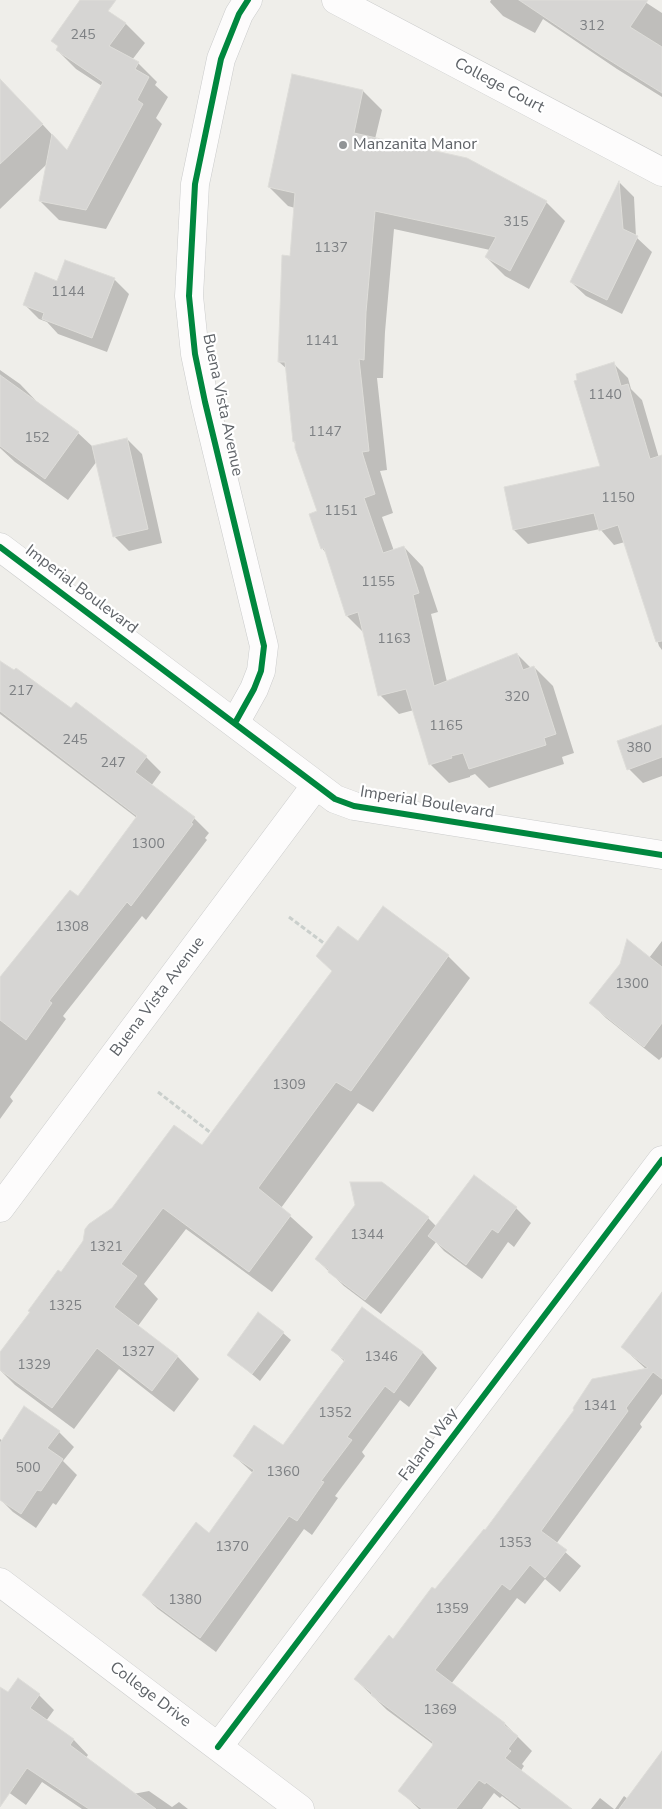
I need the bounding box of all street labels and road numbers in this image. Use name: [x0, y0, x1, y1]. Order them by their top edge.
street label: College Court: [451, 54, 547, 118]
street label: Buena Vista Avenue: [198, 332, 246, 478]
street label: Imperial Boulevard: [21, 542, 141, 638]
street label: Imperial Boulevard: [358, 783, 496, 823]
street label: Buena Vista Avenue: [107, 933, 209, 1061]
street label: Faland Way: [395, 1405, 463, 1485]
street label: College Drive: [106, 1658, 194, 1732]

